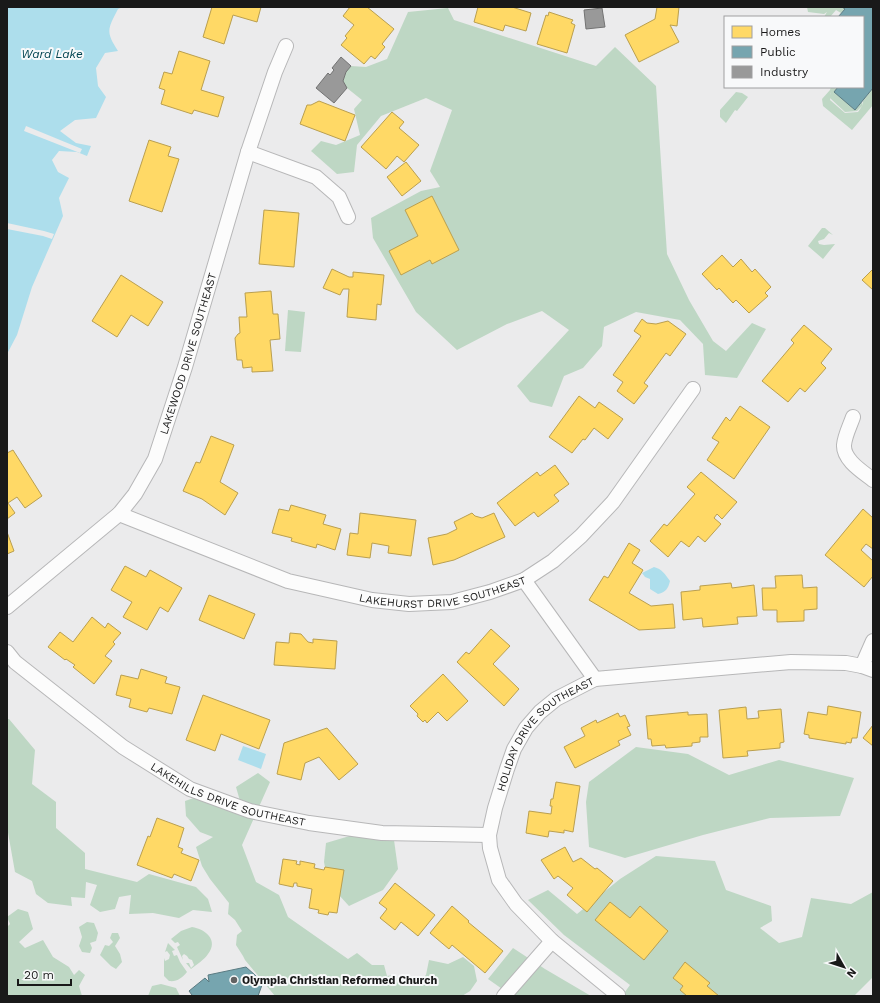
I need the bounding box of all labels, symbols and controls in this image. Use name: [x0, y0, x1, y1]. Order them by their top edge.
legend: [724, 16, 864, 88]
text: Homes: [760, 25, 801, 39]
text: Public: [760, 45, 796, 59]
water label: Ward Lake: [21, 47, 83, 61]
text: Industry: [760, 65, 809, 79]
street label: LAKEWOOD DRIVE SOUTHEAST: [157, 271, 219, 436]
street label: LAKEHURST DRIVE SOUTHEAST: [358, 574, 528, 611]
street label: HOLIDAY DRIVE SOUTHEAST: [494, 674, 597, 793]
street label: LAKEHILLS DRIVE SOUTHEAST: [148, 760, 307, 829]
north arrow: [824, 947, 864, 987]
scale bar: [18, 961, 71, 987]
text: N: [844, 966, 859, 980]
text: 20 m: [24, 968, 54, 982]
place label: Olympia Christian Reformed Church: [242, 974, 437, 987]
marker: Olympia Christian Reformed Church: [229, 975, 239, 985]

